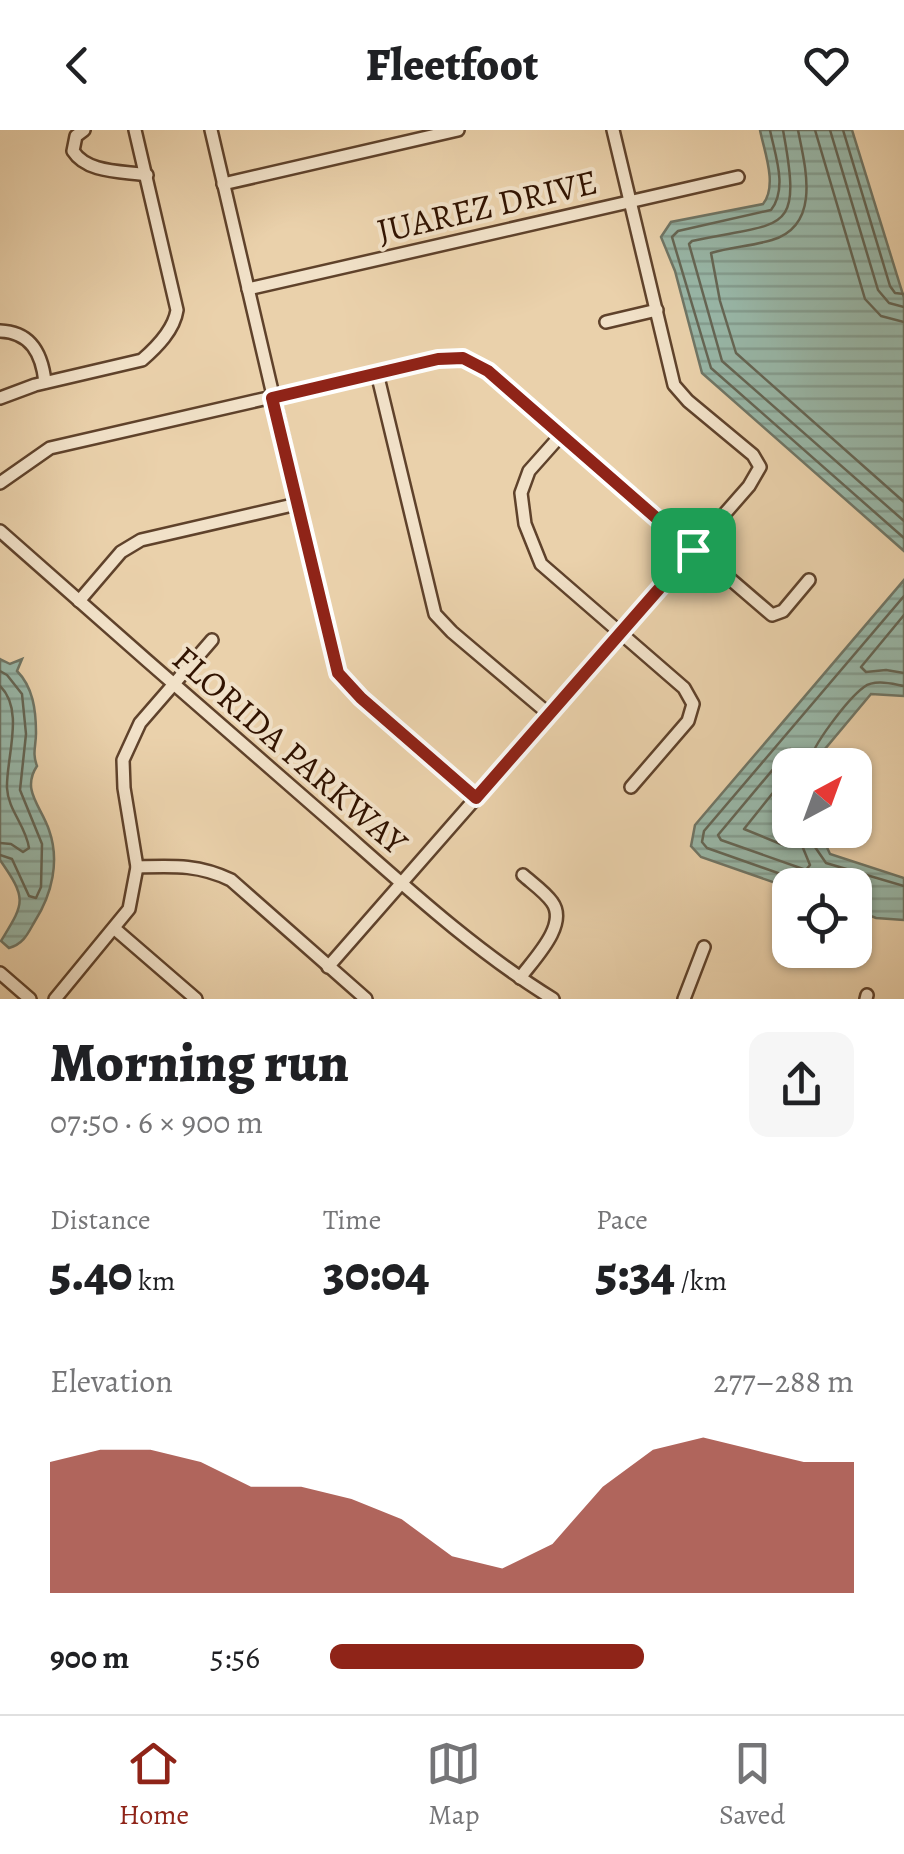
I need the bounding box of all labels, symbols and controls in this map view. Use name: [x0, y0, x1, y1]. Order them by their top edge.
text: Fleetfoot: [366, 34, 538, 96]
icon: back: [50, 38, 105, 93]
icon: heart: [799, 38, 854, 93]
street label: JUAREZ DRIVE: [372, 157, 602, 255]
pin: [651, 508, 736, 593]
icon: arrive: [666, 523, 721, 578]
street label: FLORIDA PARKWAY: [162, 635, 419, 866]
north arrow: [772, 748, 872, 848]
map controls: [772, 748, 872, 968]
button: locate: [772, 868, 872, 968]
text: Morning run: [50, 1025, 349, 1100]
button: share: [749, 1032, 854, 1137]
text: 07:50 · 6 × 900 m: [50, 1100, 263, 1144]
text: Distance: [50, 1201, 150, 1239]
text: Time: [323, 1201, 381, 1239]
text: Pace: [596, 1201, 648, 1239]
text: 5.40: [50, 1239, 132, 1307]
text: 30:04: [323, 1239, 429, 1307]
text: 5:34: [596, 1239, 675, 1307]
text: km: [132, 1262, 175, 1300]
text: /km: [675, 1262, 727, 1300]
text: Elevation: [50, 1359, 173, 1403]
text: 277–288 m: [713, 1359, 854, 1403]
text: 900 m: [50, 1635, 129, 1679]
text: 5:56: [210, 1635, 260, 1679]
tab: Home: [119, 1736, 189, 1834]
tab: Map: [426, 1736, 481, 1834]
tab: Saved: [719, 1736, 785, 1834]

